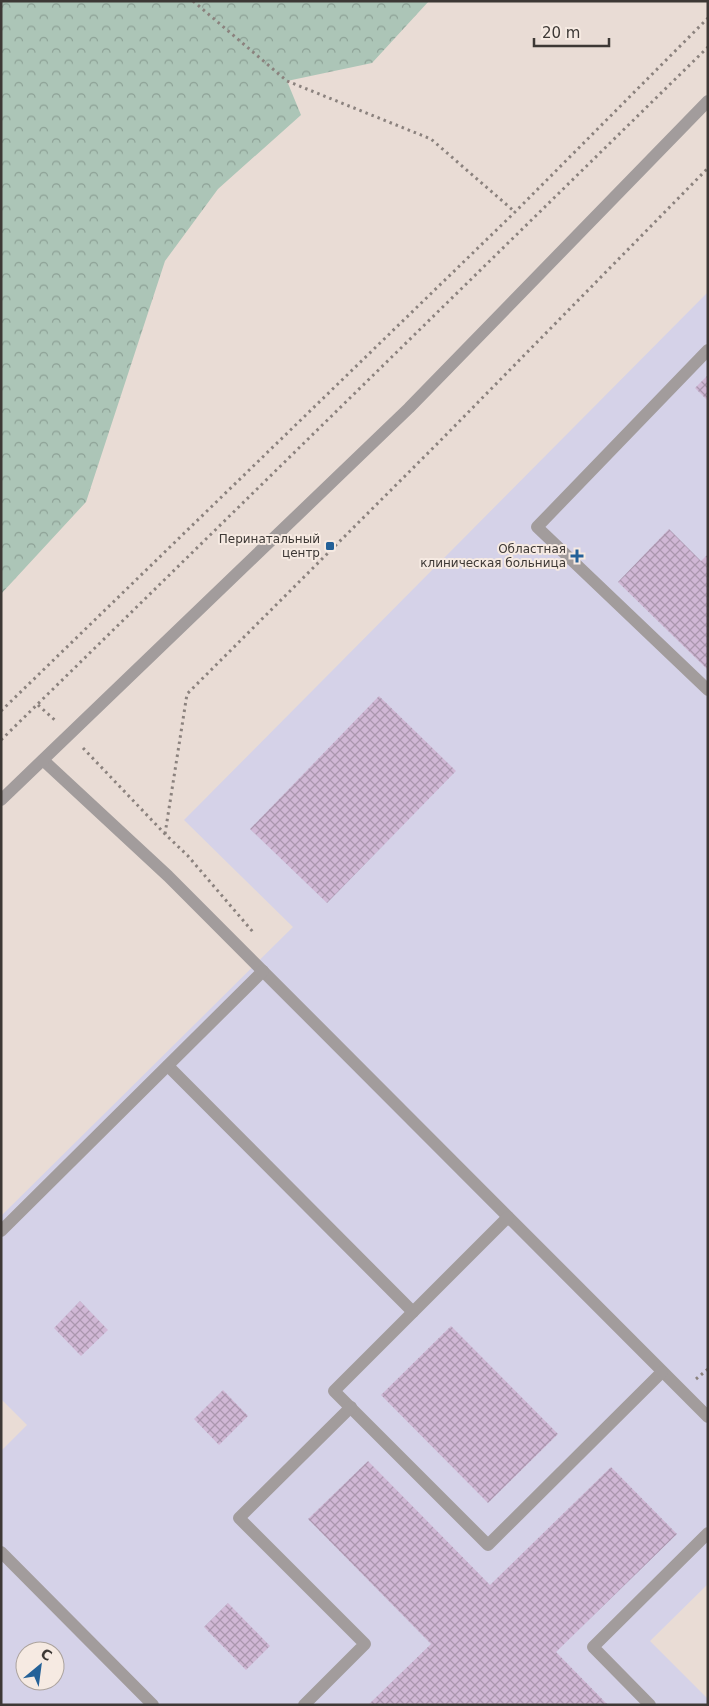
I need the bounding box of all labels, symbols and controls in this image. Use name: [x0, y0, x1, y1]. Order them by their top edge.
scale bar: [534, 15, 609, 47]
text: 20 m: [542, 24, 580, 42]
place label: Перинатальный центр: [219, 532, 320, 560]
marker: Перинатальный центр: [324, 540, 336, 552]
place label: Областная клиническая больница: [420, 542, 566, 570]
marker: Областная клиническая больница: [570, 549, 584, 563]
north arrow: [15, 1641, 65, 1691]
text: С: [38, 1645, 55, 1664]

